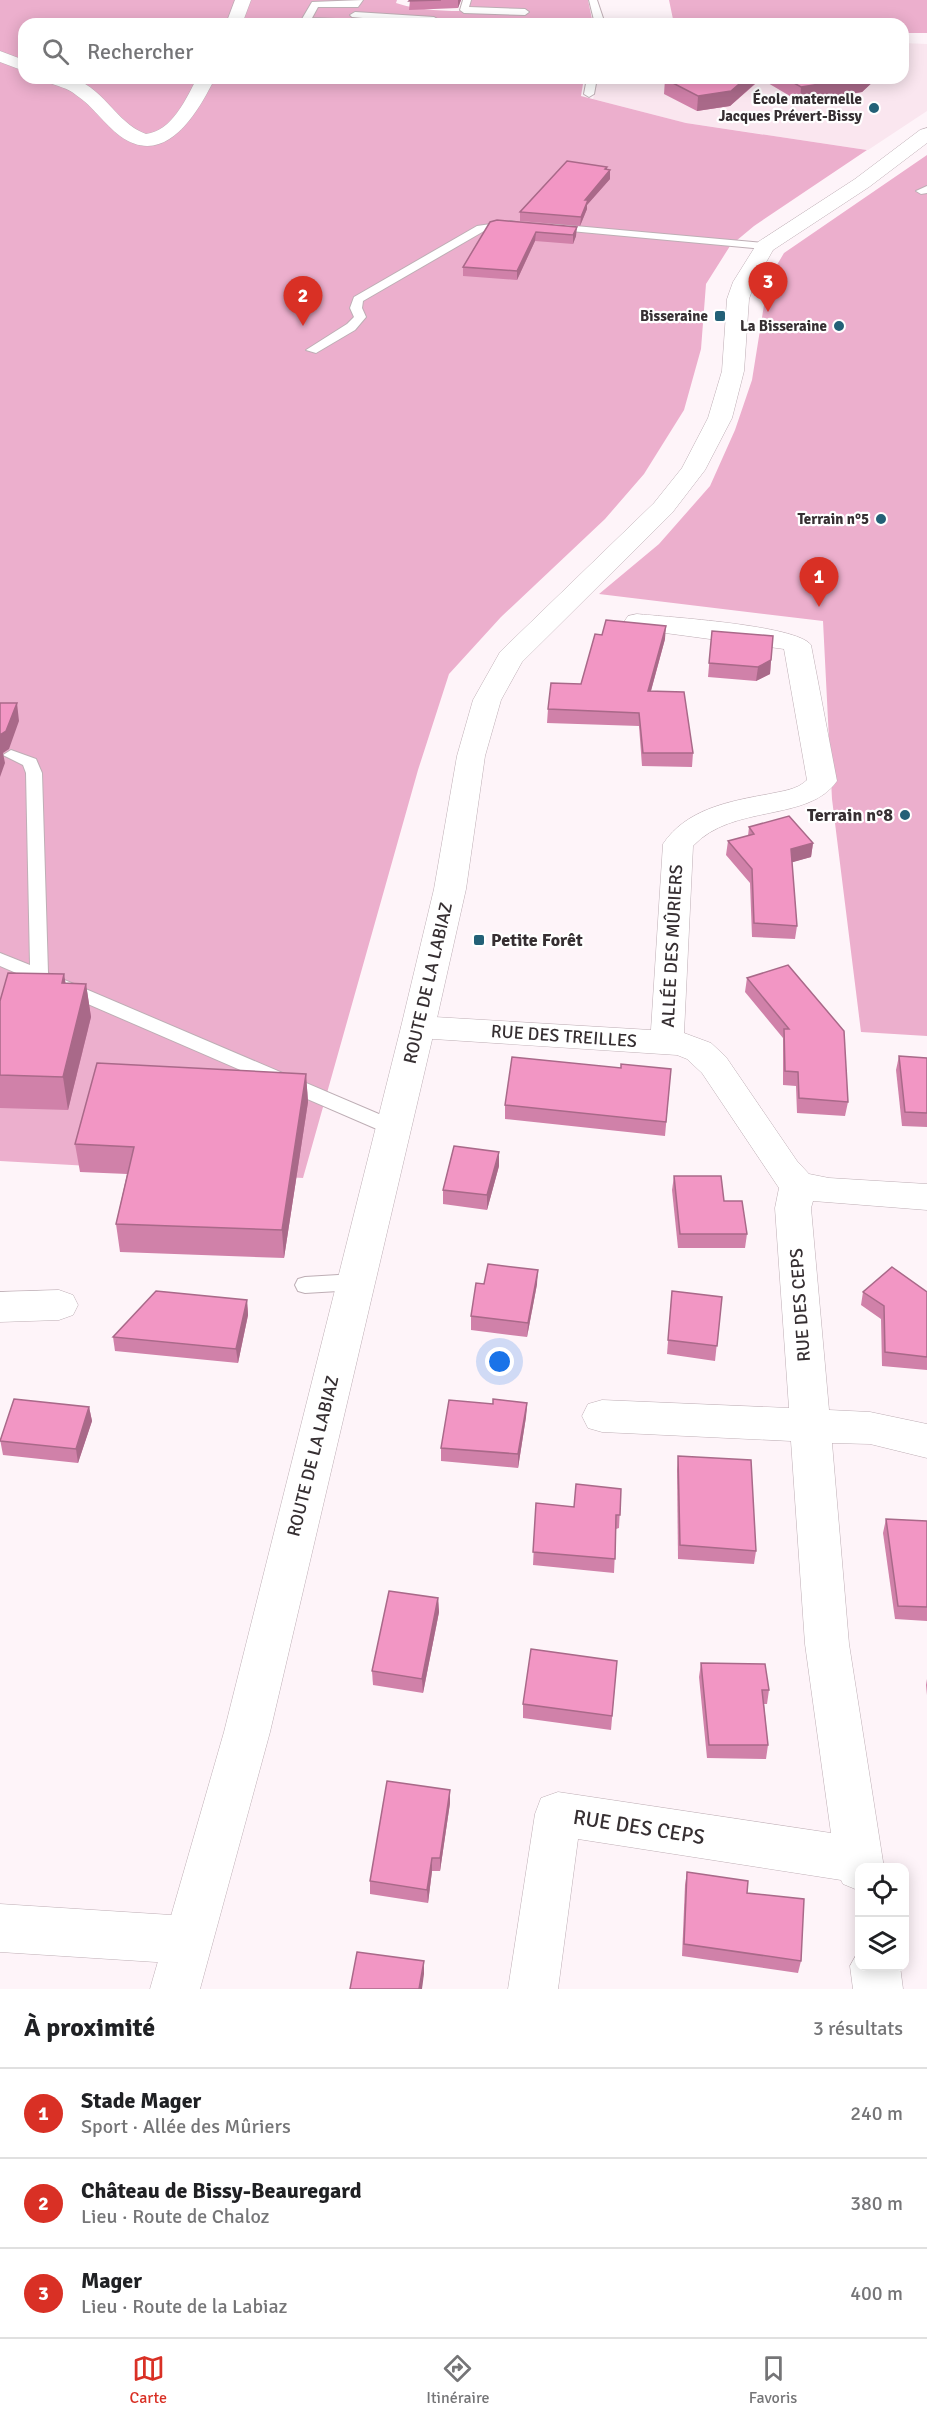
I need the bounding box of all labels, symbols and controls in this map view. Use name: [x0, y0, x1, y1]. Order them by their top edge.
search box: [18, 18, 909, 84]
icon: search: [39, 35, 72, 68]
text: Rechercher: [87, 38, 193, 65]
place label: École maternelle Jacques Prévert-Bissy: [718, 89, 863, 125]
marker: École maternelle Jacques Prévert-Bissy: [867, 101, 881, 115]
pin: 3: [748, 262, 788, 312]
pin: 2: [284, 276, 322, 326]
place label: Bisseraine: [640, 307, 708, 325]
marker: Bisseraine: [713, 309, 727, 323]
place label: La Bisseraine: [740, 317, 827, 335]
marker: La Bisseraine: [832, 319, 846, 333]
place label: Terrain n°5: [797, 510, 869, 528]
marker: Terrain n°5: [874, 512, 888, 526]
pin: 1: [800, 558, 838, 607]
place label: Terrain n°8: [807, 804, 893, 826]
marker: Terrain n°8: [898, 808, 912, 822]
street label: ALLÉE DES MÛRIERS: [657, 864, 687, 1028]
street label: ROUTE DE LA LABIAZ: [399, 900, 457, 1066]
place label: Petite Forêt: [491, 929, 583, 951]
marker: Petite Forêt: [472, 933, 486, 947]
street label: RUE DES TREILLES: [490, 1020, 638, 1052]
street label: RUE DES CEPS: [785, 1247, 815, 1363]
your location: [485, 1347, 514, 1376]
street label: ROUTE DE LA LABIAZ: [282, 1373, 344, 1539]
street label: RUE DES CEPS: [571, 1804, 707, 1850]
map controls: [855, 1863, 909, 1971]
button: locate: [855, 1863, 909, 1917]
button: layers: [855, 1917, 909, 1971]
text: À proximité: [24, 2012, 155, 2044]
text: 3 résultats: [813, 2016, 903, 2041]
text: Stade Mager: [81, 2087, 201, 2114]
text: 1: [38, 2101, 49, 2126]
text: 240 m: [850, 2101, 903, 2126]
text: Sport · Allée des Mûriers: [81, 2114, 291, 2139]
text: Château de Bissy-Beauregard: [81, 2177, 362, 2204]
text: 2: [38, 2191, 49, 2216]
text: 380 m: [850, 2191, 903, 2216]
text: Lieu · Route de Chaloz: [81, 2204, 269, 2229]
text: Mager: [81, 2267, 142, 2294]
text: 3: [38, 2281, 49, 2306]
text: 400 m: [850, 2281, 903, 2306]
text: Lieu · Route de la Labiaz: [81, 2294, 288, 2319]
tab: Carte: [130, 2352, 167, 2408]
tab: Itinéraire: [426, 2352, 490, 2408]
tab: Favoris: [749, 2352, 797, 2408]

